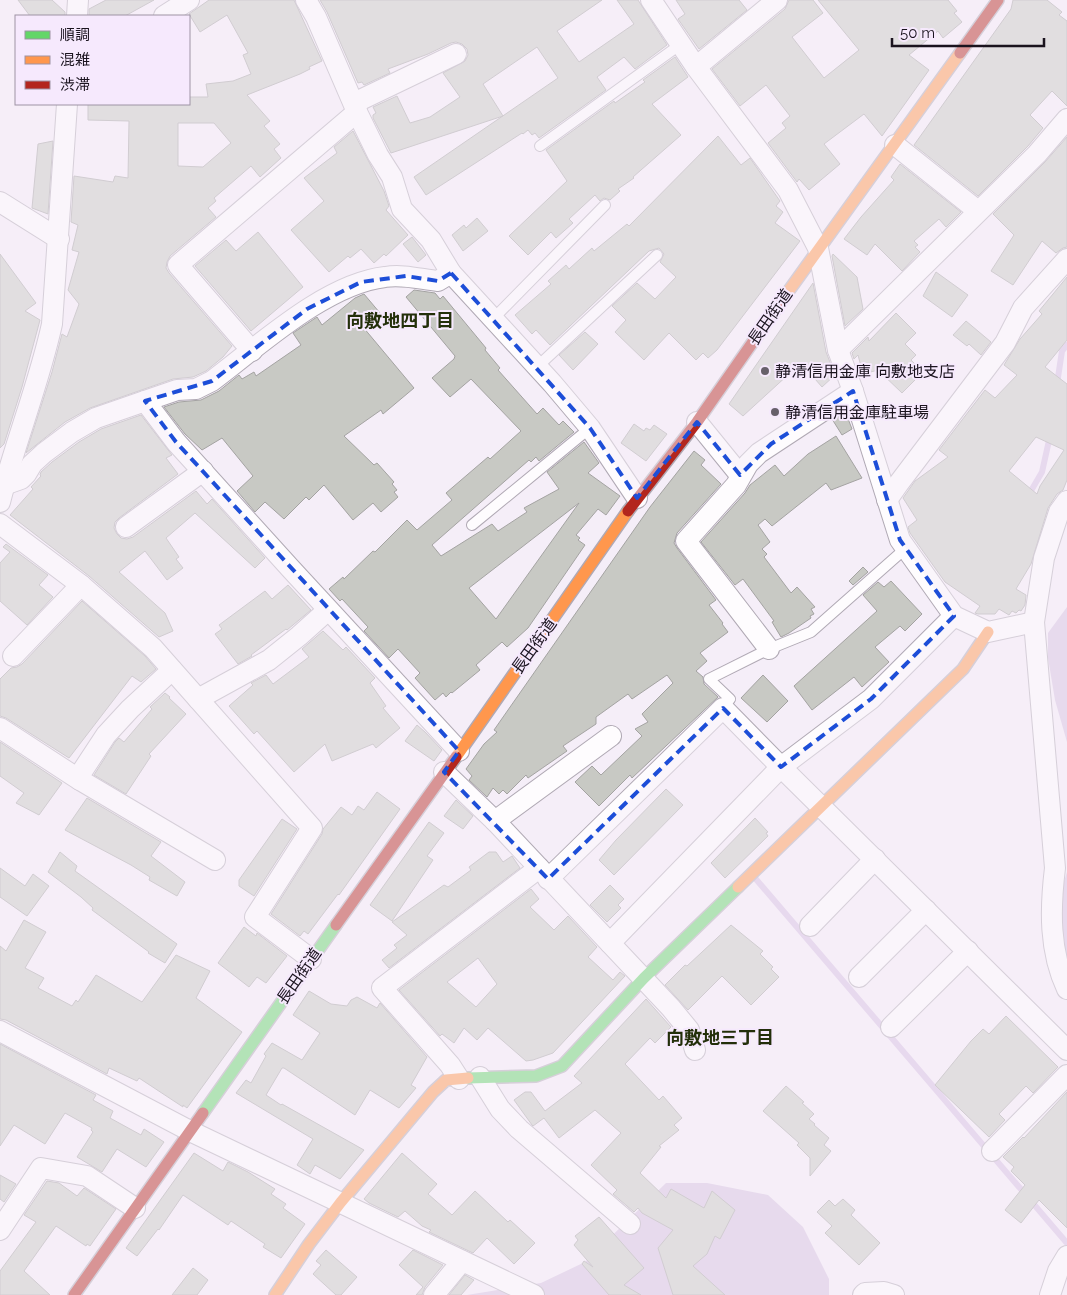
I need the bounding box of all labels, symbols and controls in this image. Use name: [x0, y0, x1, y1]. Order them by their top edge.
legend: [15, 15, 190, 105]
scale bar: [892, 15, 1044, 47]
text: 50 m: [900, 24, 935, 42]
text: 順調: [60, 26, 90, 44]
text: 混雑: [60, 51, 90, 69]
text: 渋滞: [60, 76, 90, 94]
street label: 長田街道: [744, 285, 796, 349]
district label: 向敷地四丁目: [346, 310, 454, 331]
place label: 静清信用金庫 向敷地支店: [775, 362, 955, 381]
marker: 静清信用金庫 向敷地支店: [759, 365, 771, 377]
place label: 静清信用金庫駐車場: [785, 403, 929, 422]
marker: 静清信用金庫駐車場: [769, 406, 781, 418]
street label: 長田街道: [508, 615, 560, 677]
street label: 長田街道: [273, 944, 325, 1008]
district label: 向敷地三丁目: [666, 1027, 774, 1048]

